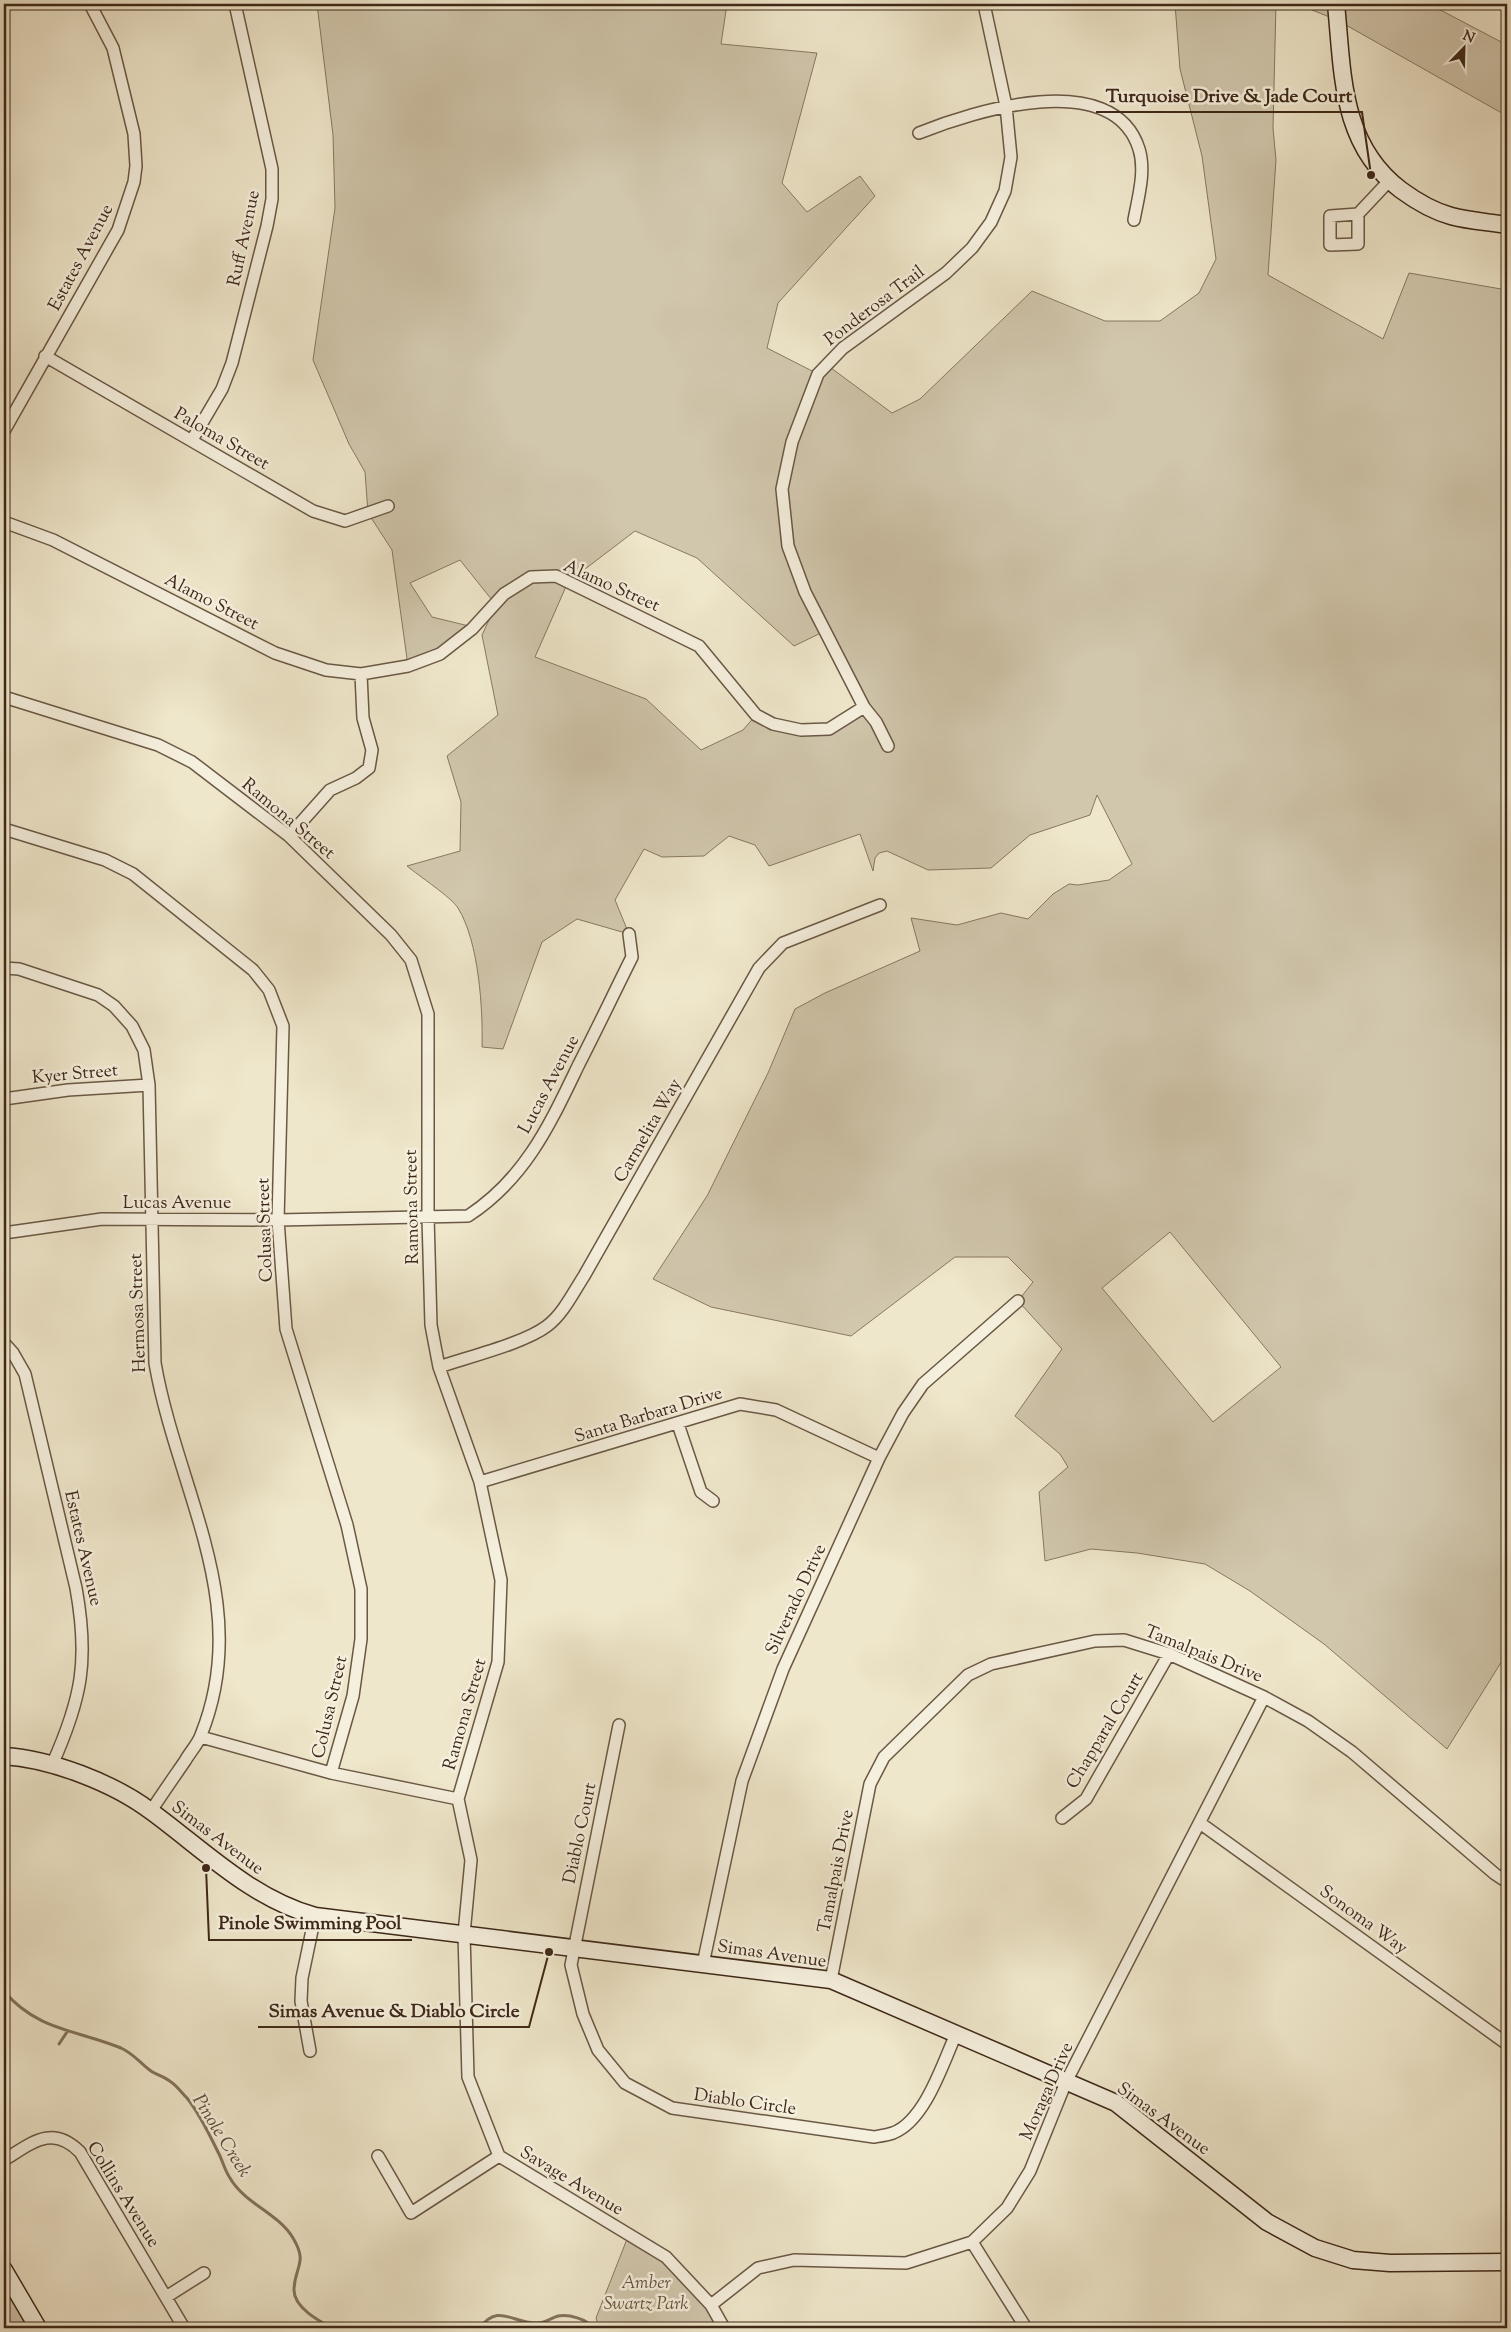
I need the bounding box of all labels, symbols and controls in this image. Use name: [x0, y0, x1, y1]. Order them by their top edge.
north arrow: [1438, 22, 1488, 72]
text: N: [1459, 26, 1477, 49]
callout: Turquoise Drive & Jade Court: [1096, 78, 1362, 112]
text: Turquoise Drive & Jade Court: [1106, 84, 1353, 111]
street label: Ruff Avenue: [222, 188, 268, 289]
street label: Estates Avenue: [43, 200, 121, 316]
street label: Ponderosa Trail: [819, 260, 931, 353]
street label: Paloma Street: [168, 402, 274, 478]
street label: Alamo Street: [559, 554, 663, 620]
street label: Alamo Street: [159, 568, 263, 638]
street label: Ramona Street: [235, 773, 340, 866]
street label: Lucas Avenue: [513, 1031, 587, 1139]
street label: Kyer Street: [31, 1058, 119, 1092]
street label: Carmelita Way: [608, 1074, 689, 1188]
street label: Ramona Street: [399, 1149, 427, 1265]
street label: Colusa Street: [251, 1177, 281, 1283]
street label: Lucas Avenue: [123, 1191, 231, 1217]
street label: Hermosa Street: [124, 1253, 154, 1373]
street label: Santa Barbara Drive: [571, 1381, 726, 1451]
street label: Estates Avenue: [56, 1488, 108, 1609]
street label: Silverado Drive: [760, 1540, 834, 1660]
street label: Tamalpais Drive: [1140, 1619, 1266, 1690]
street label: Colusa Street: [307, 1654, 355, 1761]
street label: Ramona Street: [438, 1656, 494, 1773]
street label: Chapparal Court: [1061, 1668, 1151, 1794]
street label: Diablo Court: [558, 1780, 604, 1886]
street label: Simas Avenue: [165, 1795, 269, 1882]
street label: Tamalpais Drive: [812, 1808, 862, 1935]
street label: Sonoma Way: [1313, 1880, 1412, 1962]
callout: Pinole Swimming Pool: [209, 1906, 412, 1940]
text: Pinole Swimming Pool: [218, 1911, 402, 1938]
street label: Simas Avenue: [715, 1934, 828, 1976]
callout: Simas Avenue & Diablo Circle: [258, 1993, 529, 2027]
text: Simas Avenue & Diablo Circle: [268, 1999, 520, 2026]
street label: Moraga Drive: [1015, 2039, 1081, 2145]
street label: Simas Avenue: [1111, 2077, 1215, 2162]
street label: Diablo Circle: [692, 2083, 798, 2123]
water label: Pinole Creek: [185, 2089, 257, 2183]
street label: Collins Avenue: [79, 2137, 165, 2253]
street label: Savage Avenue: [514, 2140, 628, 2223]
park label: Amber Swartz Park: [604, 2271, 688, 2318]

